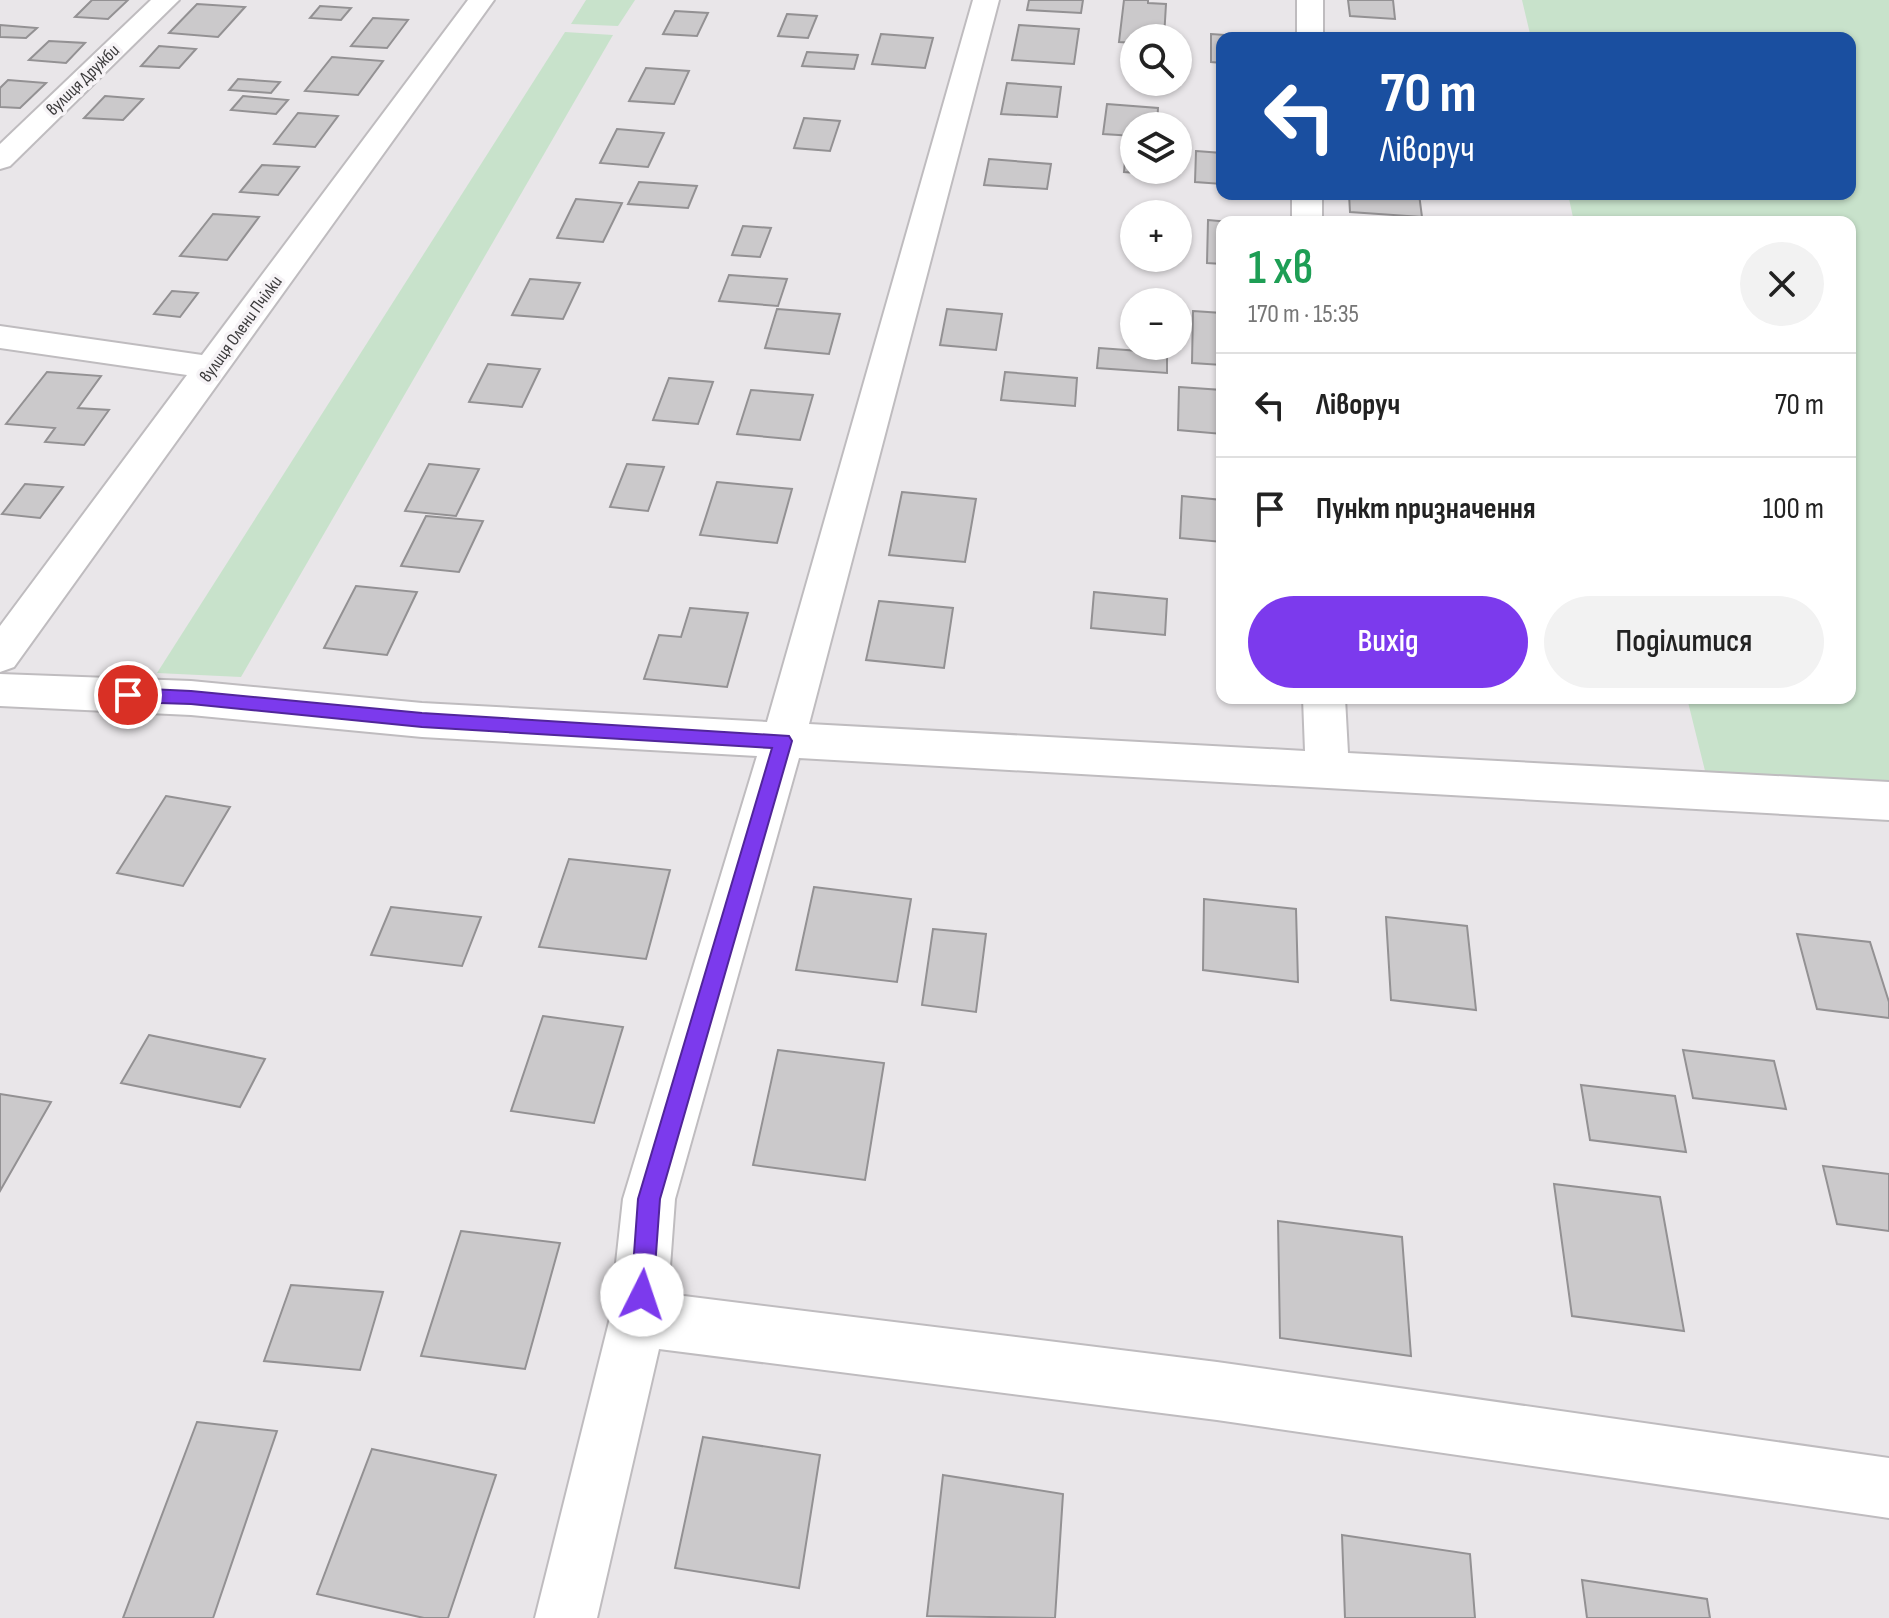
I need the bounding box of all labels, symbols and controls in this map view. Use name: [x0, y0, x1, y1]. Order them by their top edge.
map controls: [1120, 24, 1192, 360]
button: search: [1120, 24, 1192, 96]
street label: вулиця Дружби: [42, 40, 124, 120]
text: 70 m: [1380, 61, 1477, 128]
icon: left: [1248, 64, 1352, 168]
button: layers: [1120, 112, 1192, 184]
text: Ліворуч: [1380, 129, 1475, 172]
button: +: [1120, 200, 1192, 272]
text: 1 хв: [1248, 240, 1313, 297]
button: close: [1740, 242, 1824, 326]
street label: вулиця Олени Пчілки: [195, 272, 287, 386]
button: −: [1120, 288, 1192, 360]
text: 170 m · 15:35: [1248, 299, 1359, 330]
icon: left: [1248, 383, 1292, 427]
text: Ліворуч: [1316, 387, 1400, 423]
text: 70 m: [1775, 387, 1824, 423]
icon: arrive: [1248, 487, 1292, 531]
text: Пункт призначення: [1316, 491, 1536, 527]
text: 100 m: [1763, 491, 1824, 527]
button: Вихід: [1248, 596, 1528, 688]
button: Поділитися: [1544, 596, 1824, 688]
pin: [94, 661, 162, 729]
icon: arrive: [106, 673, 150, 717]
position arrow: [600, 1253, 684, 1337]

